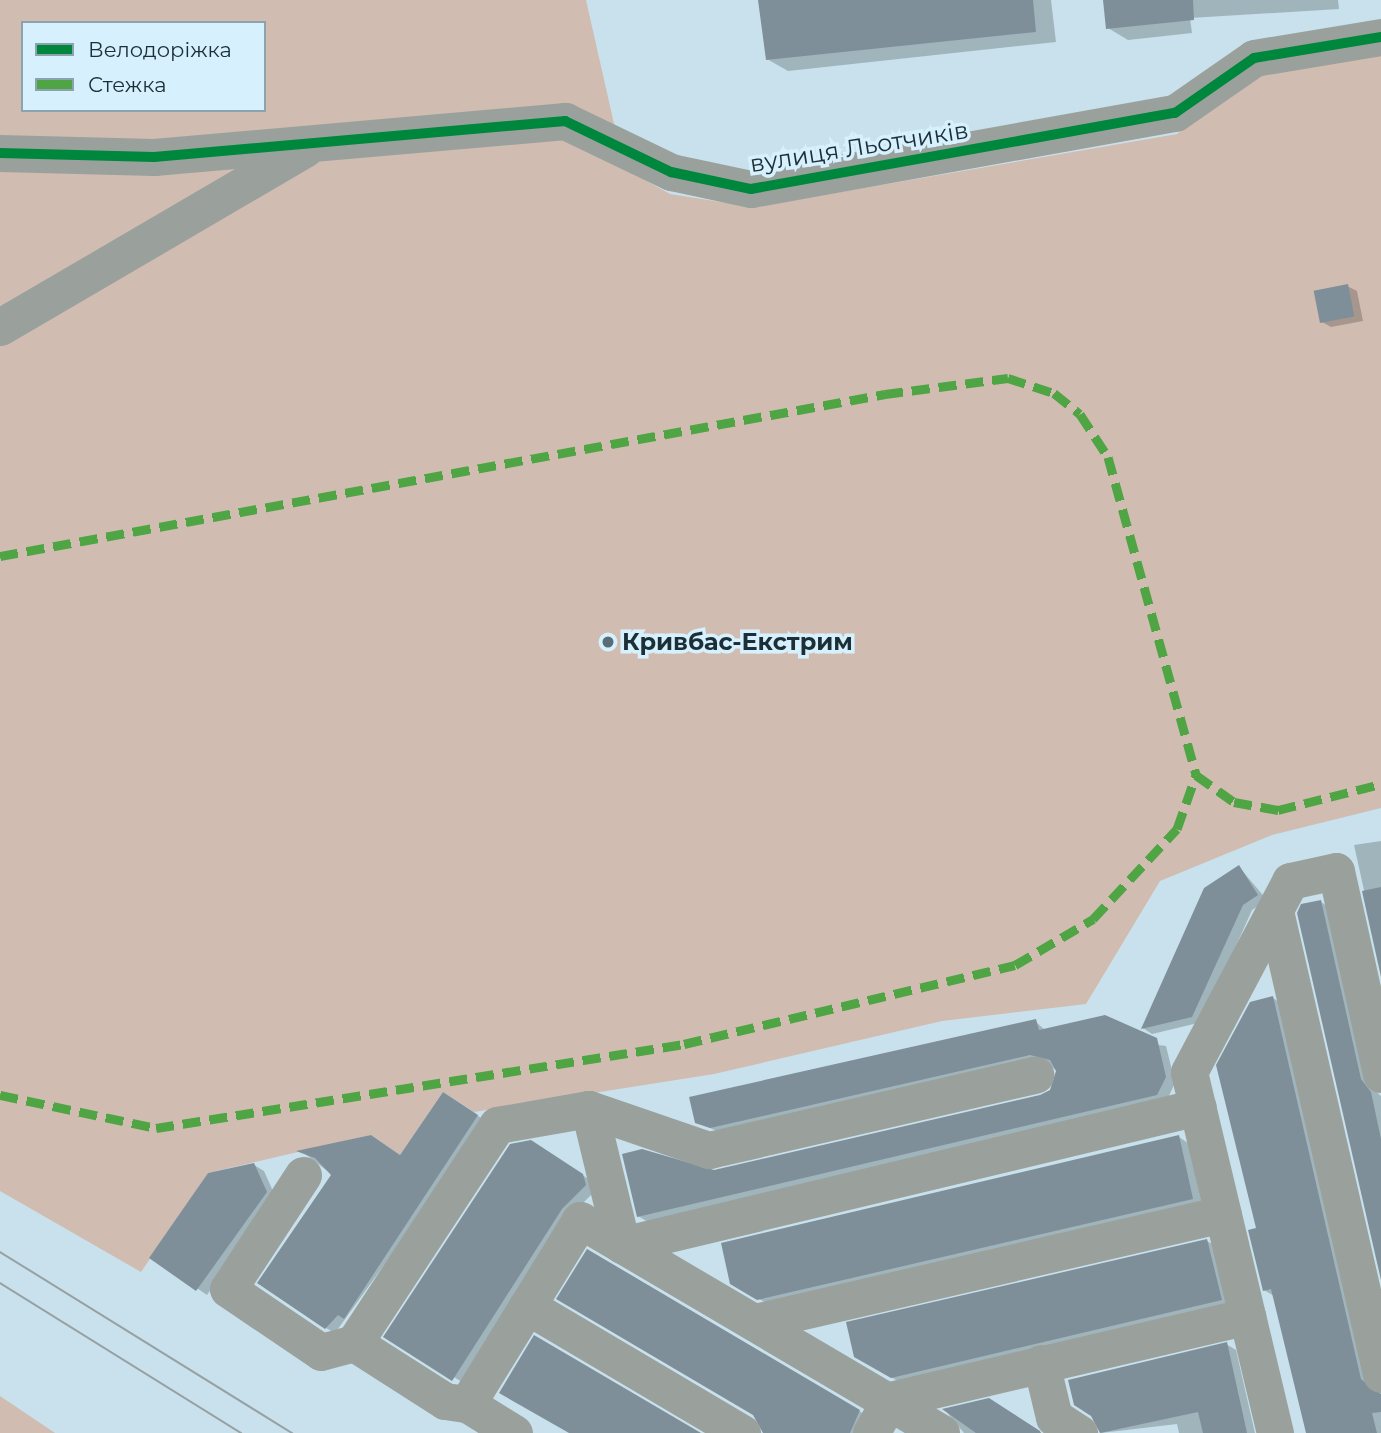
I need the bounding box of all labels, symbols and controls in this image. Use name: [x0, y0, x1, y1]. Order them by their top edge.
legend: [21, 21, 266, 112]
text: Велодоріжка: [88, 37, 232, 62]
text: Стежка: [88, 72, 166, 97]
street label: вулиця Льотчиків: [748, 116, 970, 178]
place label: Кривбас-Екстрим: [622, 628, 853, 656]
marker: Кривбас-Екстрим: [600, 634, 616, 650]

